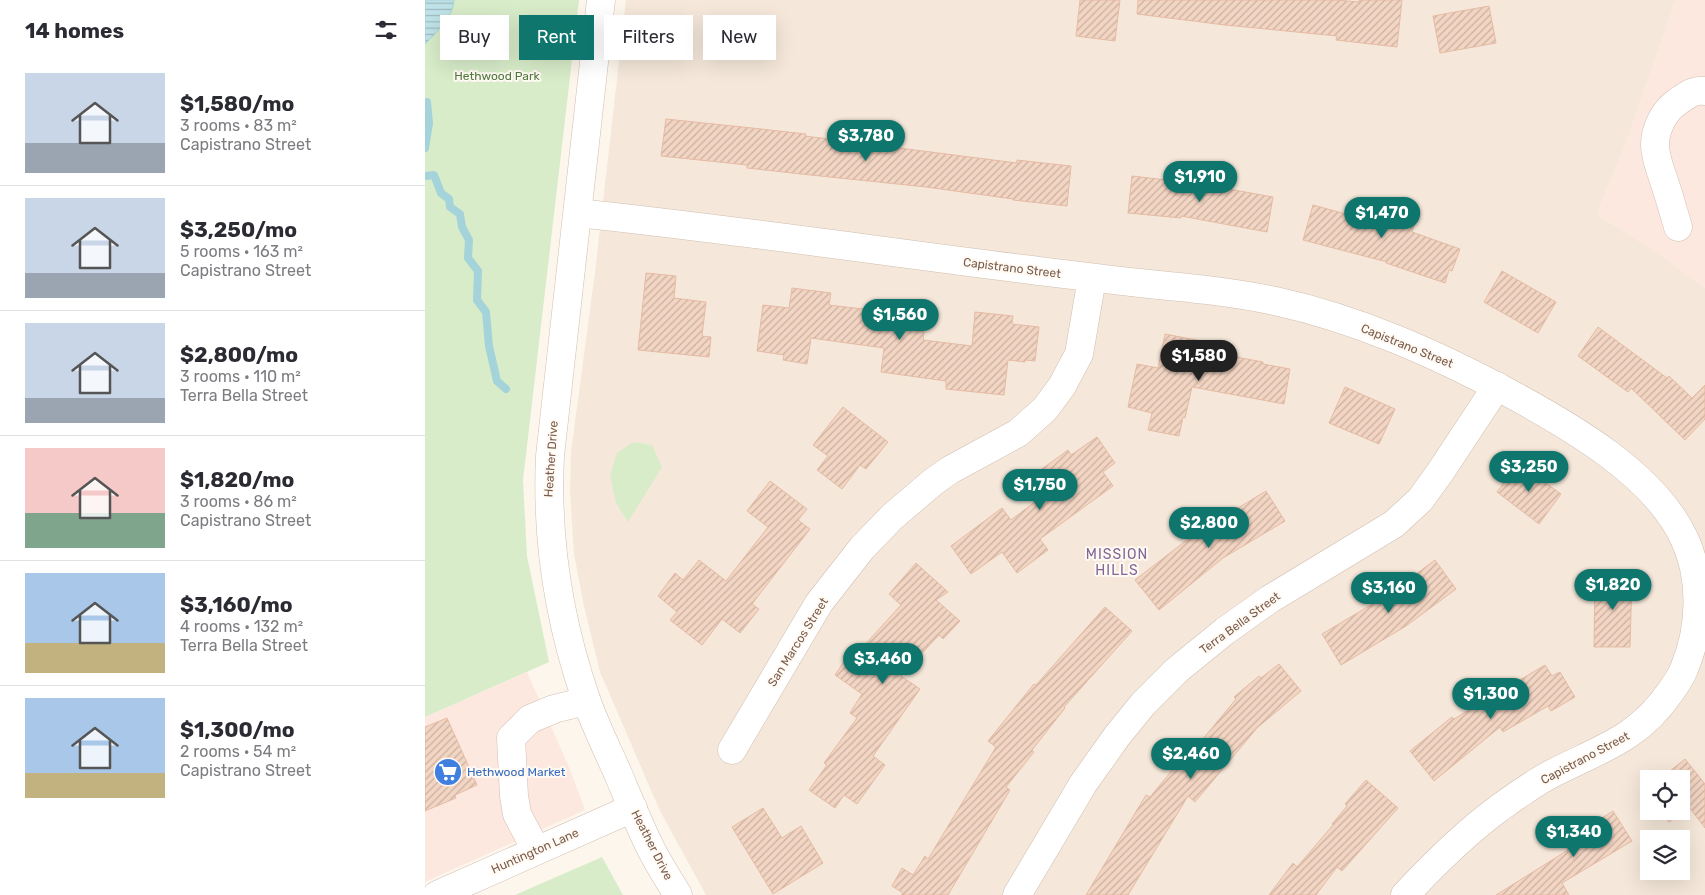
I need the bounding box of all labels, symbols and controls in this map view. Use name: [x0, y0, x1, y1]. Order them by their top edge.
chip: Buy: [440, 15, 509, 60]
chip: Rent: [519, 15, 594, 60]
chip: Filters: [604, 15, 693, 60]
chip: New: [703, 15, 776, 60]
icon: filters: [372, 16, 400, 44]
text: 14 homes: [25, 18, 124, 43]
park label: Hethwood Park: [454, 69, 541, 83]
text: $1,580/mo: [180, 91, 294, 116]
icon: home: [65, 93, 125, 153]
text: 3 rooms · 83 m²: [180, 116, 297, 135]
pin: $3,780: [825, 120, 907, 162]
text: $3,780: [838, 126, 894, 145]
text: Capistrano Street: [180, 135, 311, 154]
pin: $1,910: [1159, 160, 1241, 203]
text: $1,910: [1174, 167, 1226, 186]
pin: $1,470: [1341, 196, 1423, 239]
text: $1,470: [1355, 203, 1409, 222]
text: $3,250/mo: [180, 217, 297, 242]
icon: home: [65, 218, 125, 278]
text: 5 rooms · 163 m²: [180, 242, 303, 261]
street label: Capistrano Street: [962, 255, 1062, 281]
text: Capistrano Street: [180, 261, 311, 280]
pin: $1,560: [859, 298, 941, 341]
text: $1,560: [873, 305, 927, 324]
street label: Capistrano Street: [1359, 321, 1456, 371]
pin: $1,580: [1158, 340, 1240, 382]
text: $2,800/mo: [180, 342, 298, 367]
icon: home: [65, 343, 125, 403]
text: $1,580: [1171, 346, 1227, 365]
text: 3 rooms · 110 m²: [180, 367, 301, 386]
text: Terra Bella Street: [180, 386, 308, 405]
street label: Heather Drive: [541, 420, 561, 498]
pin: $3,250: [1488, 450, 1570, 493]
text: $3,250: [1500, 457, 1558, 476]
text: $1,820/mo: [180, 467, 294, 492]
icon: home: [65, 468, 125, 528]
pin: $1,750: [999, 468, 1081, 511]
text: $1,750: [1014, 475, 1066, 494]
text: 3 rooms · 86 m²: [180, 492, 297, 511]
pin: $2,800: [1168, 506, 1250, 549]
text: Capistrano Street: [180, 511, 311, 530]
text: $2,800: [1180, 513, 1238, 532]
district label: MISSION HILLS: [1086, 546, 1148, 579]
pin: $1,820: [1572, 568, 1654, 611]
pin: $3,160: [1348, 572, 1430, 614]
text: $1,820: [1585, 575, 1641, 594]
text: $3,160: [1362, 578, 1416, 597]
street label: Terra Bella Street: [1197, 589, 1283, 657]
text: $3,160/mo: [180, 592, 293, 617]
icon: home: [65, 593, 125, 653]
street label: San Marcos Street: [765, 595, 831, 689]
text: 4 rooms · 132 m²: [180, 617, 303, 636]
text: Terra Bella Street: [180, 636, 308, 655]
pin: $3,460: [842, 642, 924, 685]
text: $3,460: [854, 649, 912, 668]
pin: $1,300: [1450, 678, 1532, 720]
text: $1,300: [1463, 684, 1519, 703]
text: $1,300/mo: [180, 717, 295, 742]
icon: home: [65, 718, 125, 778]
street label: Capistrano Street: [1538, 729, 1632, 787]
pin: $2,460: [1150, 738, 1232, 780]
text: 2 rooms · 54 m²: [180, 742, 296, 761]
text: $2,460: [1162, 744, 1220, 763]
supermarket icon: Hethwood Market: [433, 757, 463, 787]
text: Capistrano Street: [180, 761, 311, 780]
place label: Hethwood Market: [467, 765, 566, 779]
map controls: [1640, 770, 1690, 880]
button: locate: [1640, 770, 1690, 820]
street label: Heather Drive: [628, 808, 676, 883]
pin: $1,340: [1533, 816, 1615, 858]
text: $1,340: [1546, 822, 1602, 841]
street label: Huntington Lane: [489, 825, 581, 877]
button: layers: [1640, 830, 1690, 880]

